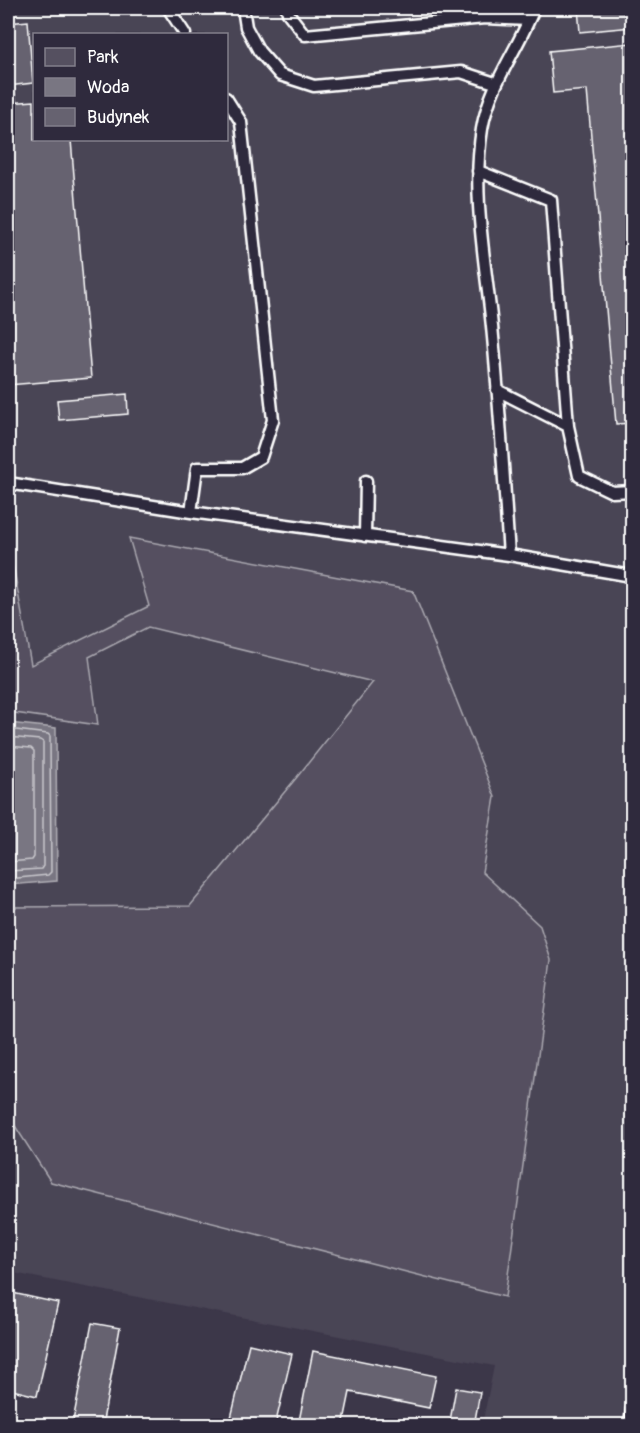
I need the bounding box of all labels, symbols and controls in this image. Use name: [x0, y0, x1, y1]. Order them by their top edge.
legend: [33, 33, 228, 141]
text: Park: [87, 46, 119, 69]
text: Woda: [87, 76, 129, 99]
text: Budynek: [87, 106, 150, 129]

